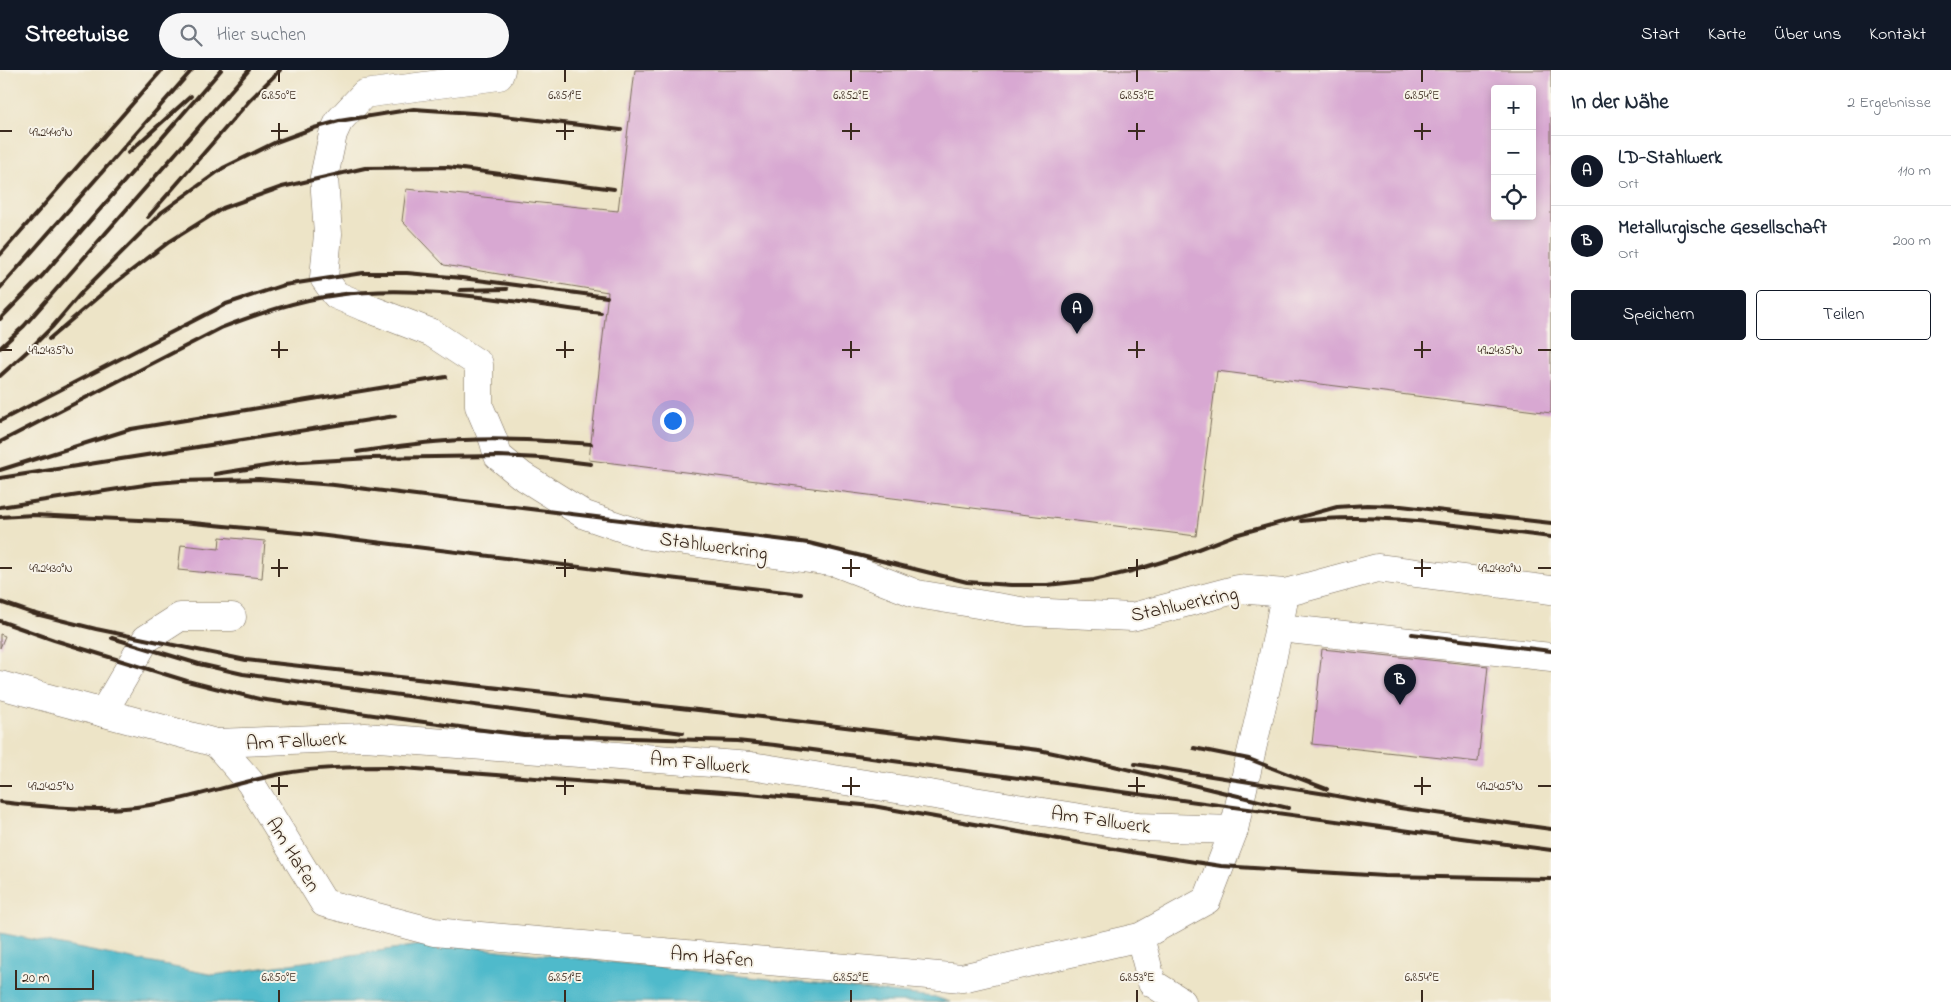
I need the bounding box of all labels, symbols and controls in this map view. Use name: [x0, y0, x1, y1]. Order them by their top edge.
search box: [159, 13, 509, 58]
text: Streetwise: [25, 18, 129, 53]
icon: search: [177, 21, 205, 49]
text: Hier suchen: [217, 22, 306, 49]
text: Start: [1641, 22, 1680, 48]
text: Karte: [1708, 22, 1746, 48]
text: Über uns: [1774, 22, 1841, 48]
text: Kontakt: [1869, 22, 1926, 48]
map controls: [1491, 85, 1536, 220]
button: +: [1491, 85, 1536, 130]
text: 6.850°E: [262, 87, 296, 105]
text: 6.851°E: [548, 87, 582, 105]
text: 6.852°E: [833, 87, 869, 105]
text: 6.853°E: [1120, 87, 1154, 105]
text: 6.854°E: [1405, 87, 1439, 105]
text: In der Nähe: [1571, 88, 1669, 118]
text: 2 Ergebnisse: [1847, 91, 1931, 115]
text: 49.2440°N: [29, 124, 73, 142]
button: −: [1491, 130, 1536, 175]
text: LD-Stahlwerk: [1618, 145, 1722, 172]
text: A: [1582, 159, 1592, 183]
text: 110 m: [1897, 159, 1931, 183]
text: Ort: [1618, 172, 1639, 196]
button: locate: [1491, 175, 1536, 220]
text: Metallurgische Gesellschaft: [1618, 215, 1827, 242]
text: B: [1582, 229, 1592, 253]
text: 200 m: [1893, 229, 1931, 253]
text: Ort: [1618, 242, 1639, 266]
button: Speichern: [1571, 290, 1746, 340]
button: Teilen: [1756, 290, 1931, 340]
pin: A: [1061, 293, 1093, 334]
text: 49.2435°N: [28, 342, 74, 360]
text: 49.2435°N: [1477, 342, 1523, 360]
your location: [660, 408, 686, 434]
street label: Stahlwerkring: [658, 526, 770, 570]
text: 49.2430°N: [29, 560, 73, 578]
text: 49.2430°N: [1478, 560, 1522, 578]
street label: Stahlwerkring: [1128, 580, 1241, 632]
pin: B: [1384, 664, 1416, 705]
street label: Am Fallwerk: [245, 725, 347, 760]
street label: Am Fallwerk: [649, 746, 751, 783]
text: 49.2425°N: [28, 778, 74, 796]
text: 49.2425°N: [1477, 778, 1523, 796]
street label: Am Fallwerk: [1049, 800, 1153, 843]
street label: Am Hafen: [257, 812, 326, 898]
street label: Am Hafen: [669, 940, 755, 977]
scale bar: [15, 967, 94, 990]
text: 20 m: [22, 968, 49, 989]
text: 6.850°E: [262, 969, 296, 987]
text: 6.851°E: [548, 969, 582, 987]
text: 6.852°E: [833, 969, 869, 987]
text: 6.853°E: [1120, 969, 1154, 987]
text: 6.854°E: [1405, 969, 1439, 987]

